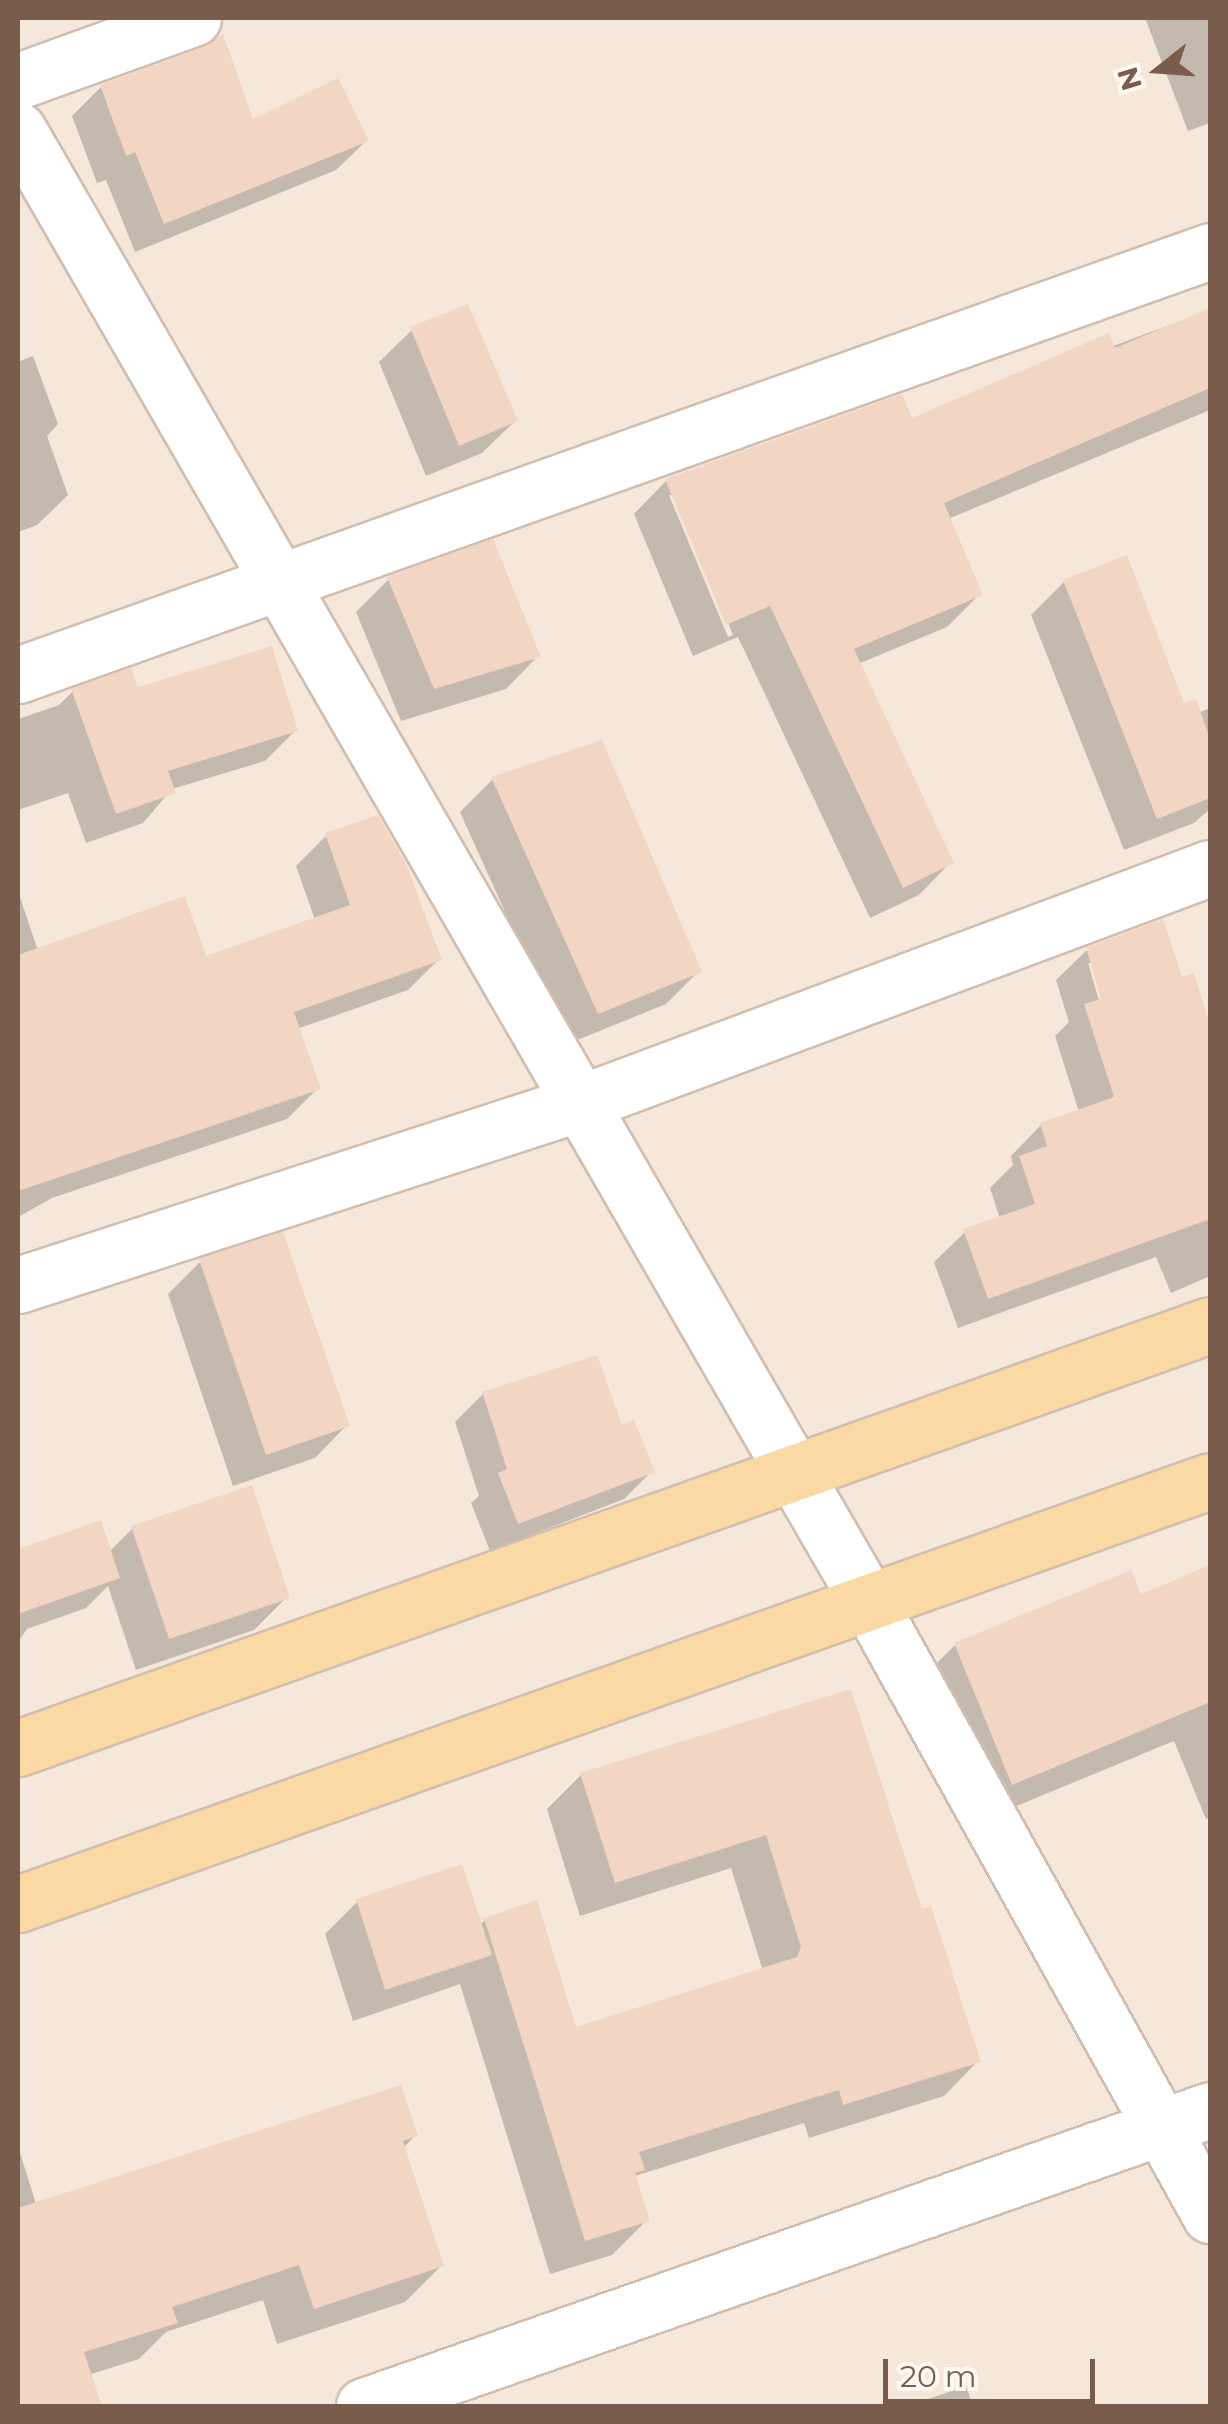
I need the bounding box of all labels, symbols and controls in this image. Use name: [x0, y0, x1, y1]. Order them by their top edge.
north arrow: [1108, 20, 1208, 120]
text: N: [1110, 63, 1149, 95]
scale bar: [888, 2339, 1100, 2401]
text: 20 m: [900, 2358, 977, 2395]

